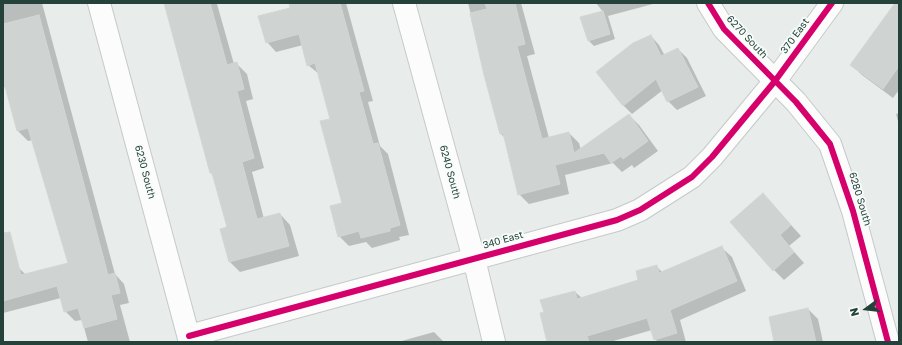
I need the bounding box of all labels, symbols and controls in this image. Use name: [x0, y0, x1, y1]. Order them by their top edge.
street label: 6270 South: [724, 13, 770, 61]
street label: 370 East: [778, 16, 812, 56]
street label: 6230 South: [132, 144, 158, 200]
street label: 6240 South: [437, 144, 463, 200]
street label: 6280 South: [846, 171, 874, 227]
street label: 340 East: [481, 228, 525, 252]
north arrow: [846, 289, 886, 329]
text: N: [847, 307, 861, 318]

